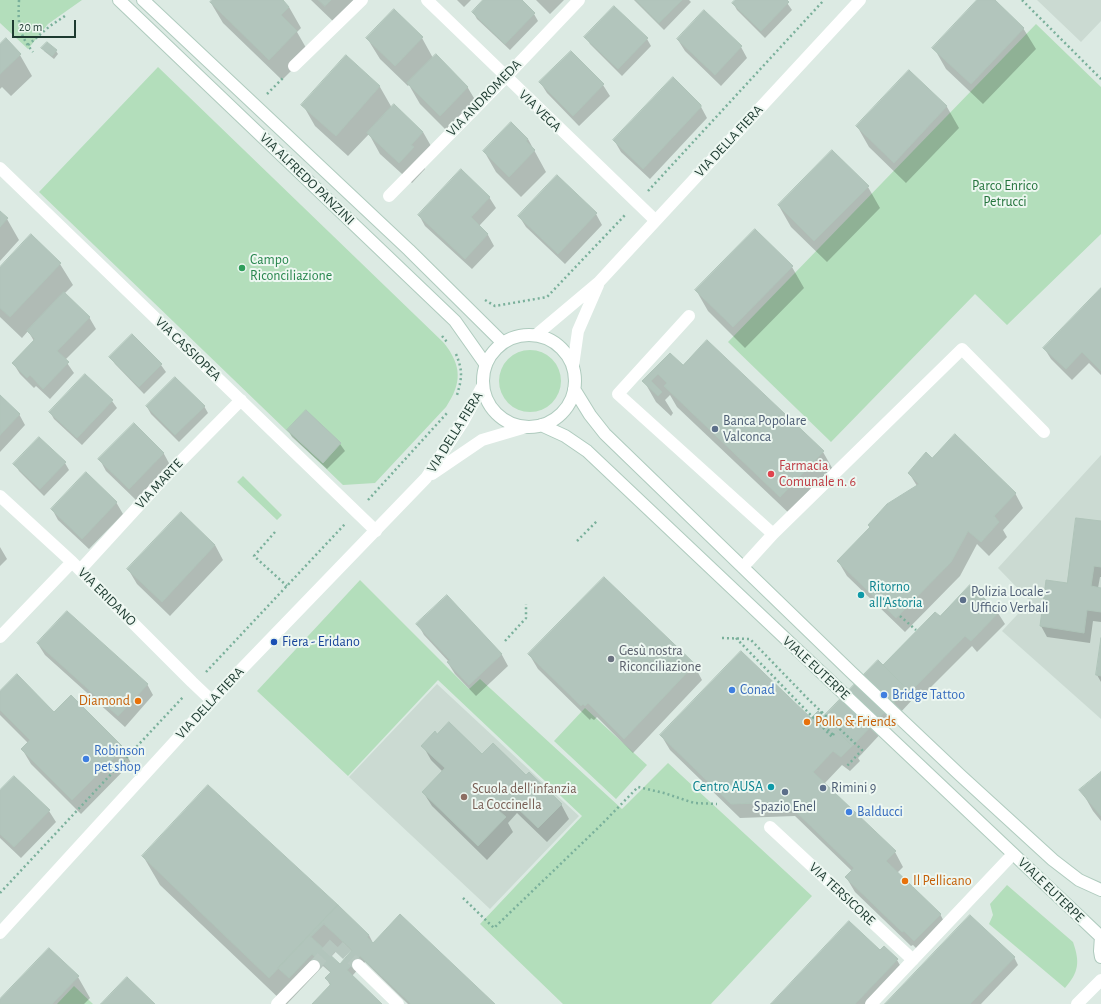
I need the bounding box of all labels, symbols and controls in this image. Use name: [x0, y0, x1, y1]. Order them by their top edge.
scale bar: [14, 12, 78, 38]
text: 20 m: [19, 21, 42, 33]
street label: VIA ANDROMEDA: [443, 56, 525, 140]
street label: VIA VEGA: [515, 87, 565, 135]
street label: VIA DELLA FIERA: [691, 102, 767, 180]
street label: VIA ALFREDO PANZINI: [256, 129, 358, 229]
park label: Parco Enrico Petrucci: [972, 178, 1038, 210]
place label: Campo Riconciliazione: [250, 252, 332, 284]
marker: Campo Riconciliazione: [237, 263, 247, 273]
street label: VIA CASSIOPEA: [152, 313, 224, 385]
street label: VIA DELLA FIERA: [423, 388, 487, 476]
place label: Banca Popolare Valconca: [723, 413, 806, 446]
marker: Banca Popolare Valconca: [710, 424, 720, 434]
street label: VIA MARTE: [132, 456, 186, 512]
place label: Farmacia Comunale n. 6: [779, 458, 856, 490]
marker: Farmacia Comunale n. 6: [766, 469, 776, 479]
street label: VIA ERIDANO: [74, 564, 140, 630]
place label: Ritorno all'Astoria: [869, 579, 923, 612]
place label: Polizia Locale - Ufficio Verbali: [971, 584, 1050, 616]
marker: Ritorno all'Astoria: [856, 590, 866, 600]
marker: Polizia Locale - Ufficio Verbali: [958, 595, 968, 605]
street label: VIALE EUTERPE: [779, 633, 853, 703]
place label: Fiera - Eridano: [282, 634, 360, 650]
marker: Fiera - Eridano: [269, 637, 279, 647]
place label: Gesù nostra Riconciliazione: [619, 643, 701, 676]
marker: Gesù nostra Riconciliazione: [606, 654, 616, 664]
street label: VIA DELLA FIERA: [172, 664, 248, 742]
place label: Conad: [740, 682, 775, 698]
marker: Conad: [727, 685, 737, 695]
place label: Bridge Tattoo: [892, 687, 965, 703]
marker: Bridge Tattoo: [879, 690, 889, 700]
place label: Diamond: [79, 693, 130, 709]
marker: Diamond: [133, 696, 143, 706]
place label: Pollo & Friends: [815, 714, 896, 730]
marker: Pollo & Friends: [802, 717, 812, 727]
place label: Robinson pet shop: [94, 743, 145, 776]
marker: Robinson pet shop: [81, 754, 91, 764]
place label: Centro AUSA: [693, 779, 763, 795]
place label: Rimini 9: [831, 780, 876, 796]
place label: Scuola dell'infanzia La Coccinella: [472, 781, 577, 814]
marker: Centro AUSA: [766, 782, 776, 792]
marker: Rimini 9: [818, 783, 828, 793]
marker: Spazio Enel: [780, 787, 790, 797]
marker: Scuola dell'infanzia La Coccinella: [459, 792, 469, 802]
place label: Spazio Enel: [754, 799, 816, 815]
place label: Balducci: [857, 804, 903, 820]
marker: Balducci: [844, 807, 854, 817]
street label: VIALE EUTERPE: [1014, 854, 1088, 926]
street label: VIA TERSICORE: [805, 859, 879, 929]
place label: Il Pellicano: [913, 873, 972, 889]
marker: Il Pellicano: [900, 876, 910, 886]

